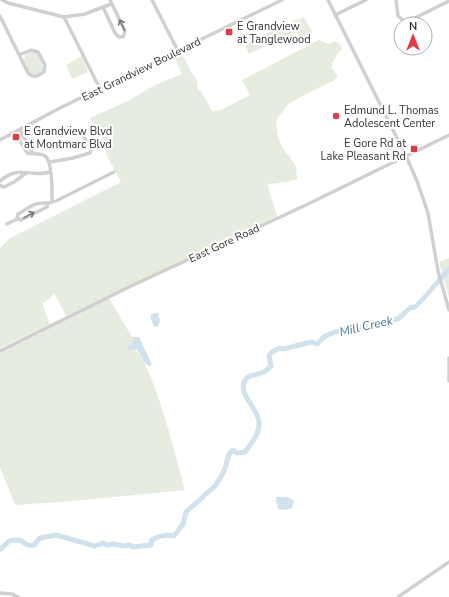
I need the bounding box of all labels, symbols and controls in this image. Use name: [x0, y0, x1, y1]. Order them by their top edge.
north arrow: [393, 16, 433, 56]
one-way arrow: [118, 19, 125, 31]
place label: E Grandview at Tanglewood: [237, 19, 311, 47]
text: N: [409, 19, 417, 34]
marker: E Grandview at Tanglewood: [224, 27, 234, 37]
street label: East Grandview Boulevard: [79, 34, 203, 105]
place label: Edmund L. Thomas Adolescent Center: [344, 103, 439, 131]
marker: Edmund L. Thomas Adolescent Center: [331, 111, 341, 121]
place label: E Grandview Blvd at Montmarc Blvd: [24, 124, 112, 152]
marker: E Grandview Blvd at Montmarc Blvd: [11, 132, 21, 142]
place label: E Gore Rd at Lake Pleasant Rd: [321, 136, 406, 164]
marker: E Gore Rd at Lake Pleasant Rd: [409, 144, 419, 154]
one-way arrow: [23, 211, 35, 219]
street label: East Gore Road: [186, 221, 262, 266]
water label: Mill Creek: [338, 312, 395, 340]

